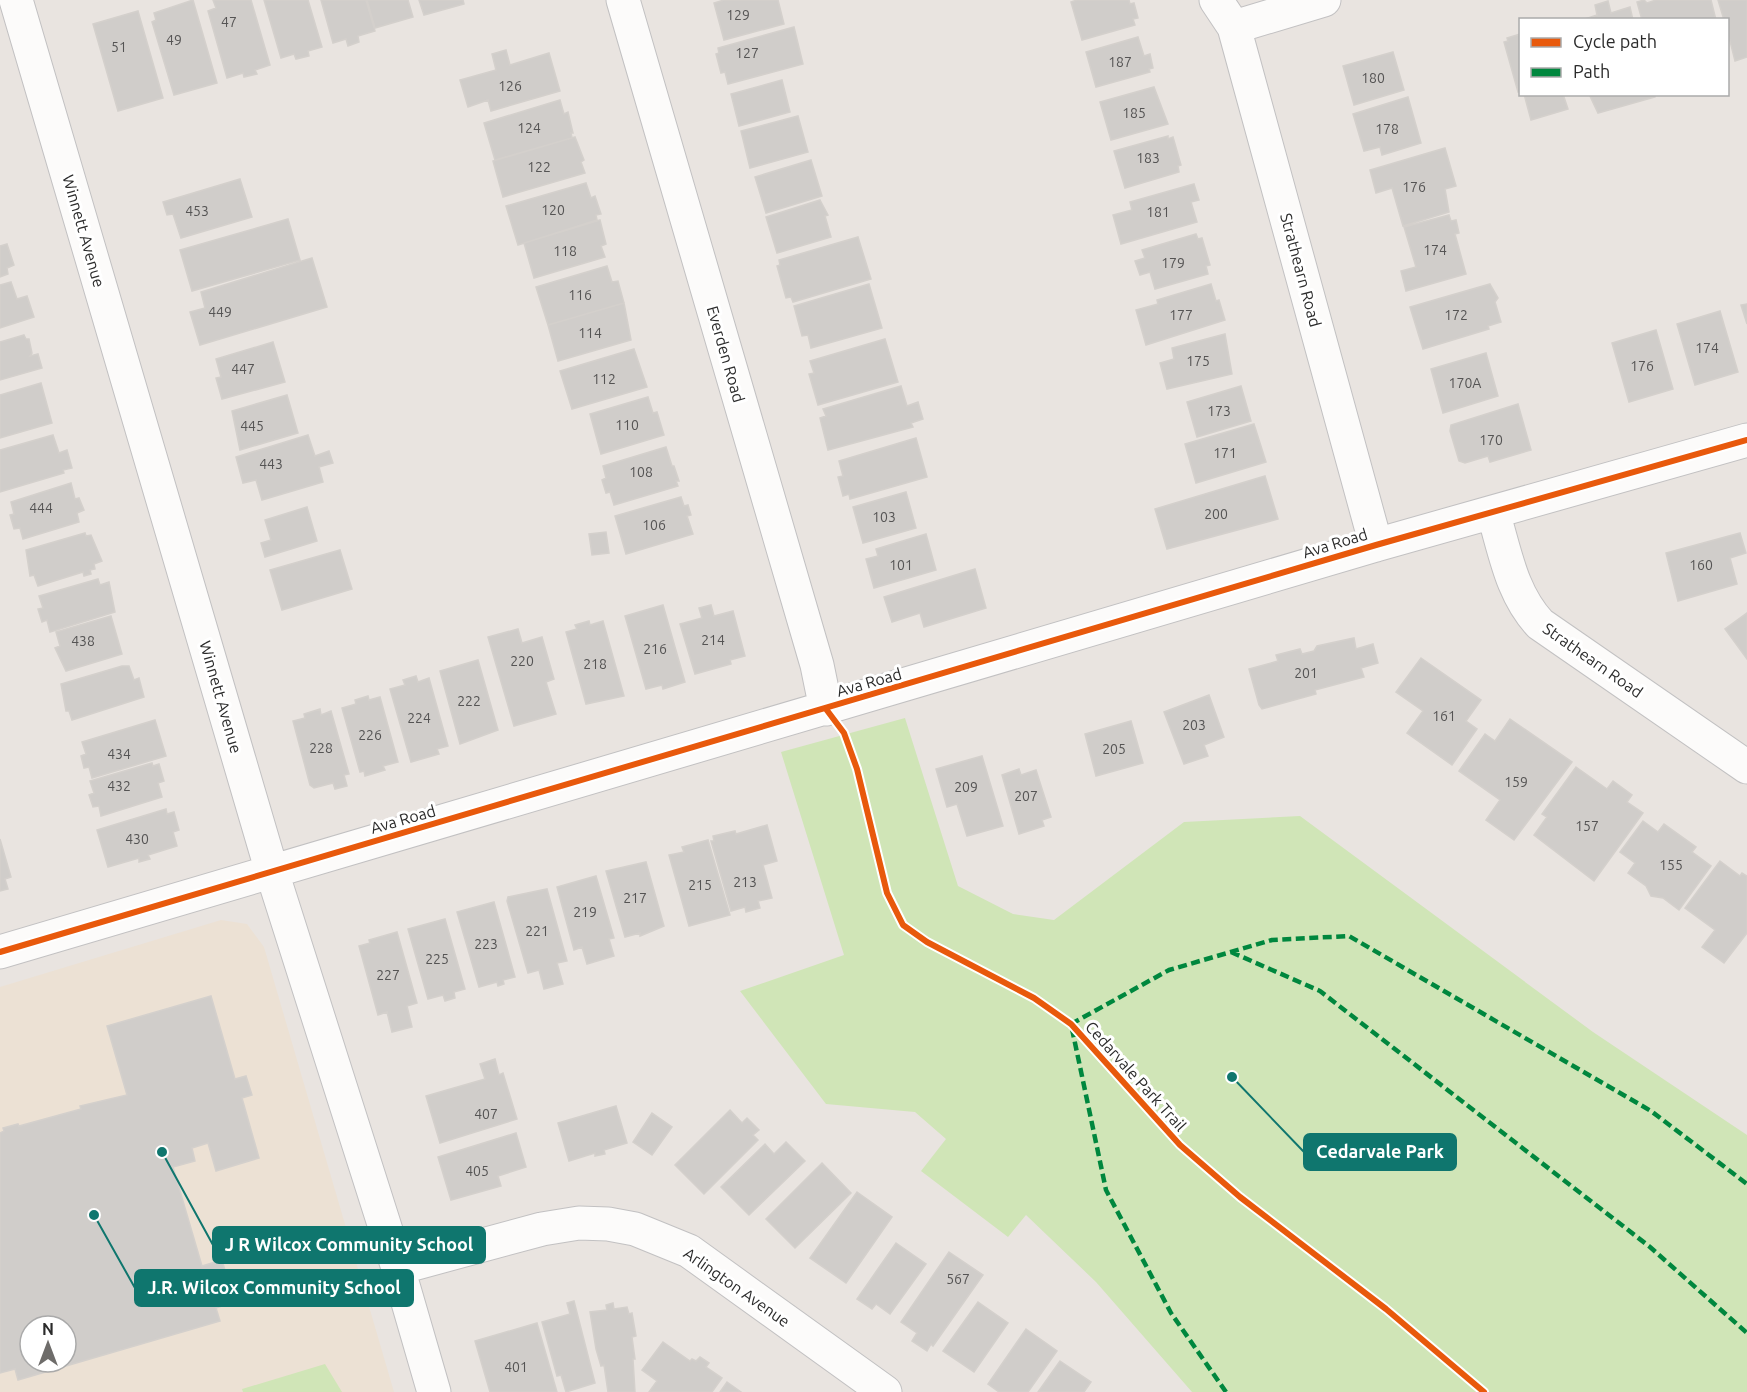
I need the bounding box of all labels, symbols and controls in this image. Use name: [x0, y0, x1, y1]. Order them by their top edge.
house number: 129: [726, 7, 750, 23]
house number: 47: [221, 14, 237, 30]
legend: [1519, 18, 1729, 96]
text: Cycle path: [1573, 31, 1657, 51]
house number: 49: [166, 32, 182, 48]
house number: 51: [111, 39, 127, 55]
house number: 127: [735, 45, 759, 61]
house number: 187: [1108, 54, 1132, 70]
text: Path: [1573, 61, 1610, 81]
house number: 180: [1361, 70, 1385, 86]
house number: 126: [498, 78, 522, 94]
house number: 185: [1122, 105, 1146, 121]
house number: 124: [517, 120, 541, 136]
house number: 178: [1375, 121, 1399, 137]
house number: 183: [1136, 150, 1160, 166]
house number: 122: [527, 159, 551, 175]
street label: Winnett Avenue: [59, 173, 109, 289]
house number: 176: [1402, 179, 1426, 195]
house number: 120: [541, 202, 565, 218]
house number: 453: [185, 203, 209, 219]
house number: 181: [1146, 204, 1170, 220]
street label: Strathearn Road: [1277, 211, 1325, 329]
house number: 174: [1423, 242, 1447, 258]
house number: 118: [553, 243, 577, 259]
house number: 179: [1161, 255, 1185, 271]
house number: 116: [568, 287, 592, 303]
house number: 449: [208, 304, 232, 320]
street label: Everden Road: [704, 304, 748, 404]
house number: 177: [1169, 307, 1193, 323]
house number: 172: [1444, 307, 1468, 323]
house number: 114: [578, 325, 602, 341]
house number: 174: [1695, 340, 1719, 356]
house number: 175: [1186, 353, 1210, 369]
house number: 176: [1630, 358, 1654, 374]
house number: 447: [231, 361, 255, 377]
house number: 112: [592, 371, 616, 387]
house number: 170A: [1449, 375, 1481, 391]
house number: 173: [1207, 403, 1231, 419]
house number: 110: [615, 417, 639, 433]
house number: 445: [240, 418, 264, 434]
house number: 170: [1479, 432, 1503, 448]
house number: 171: [1213, 445, 1237, 461]
house number: 443: [259, 456, 283, 472]
house number: 108: [629, 464, 653, 480]
house number: 444: [29, 500, 53, 516]
house number: 200: [1204, 506, 1228, 522]
house number: 103: [872, 509, 896, 525]
house number: 106: [642, 517, 666, 533]
street label: Ava Road: [1300, 525, 1370, 561]
house number: 101: [889, 557, 913, 573]
house number: 160: [1689, 557, 1713, 573]
street label: Strathearn Road: [1540, 619, 1646, 701]
house number: 214: [701, 632, 725, 648]
house number: 438: [71, 633, 95, 649]
street label: Winnett Avenue: [196, 639, 246, 755]
house number: 216: [643, 641, 667, 657]
house number: 220: [510, 653, 534, 669]
house number: 218: [583, 656, 607, 672]
street label: Ava Road: [834, 664, 904, 700]
house number: 201: [1294, 665, 1318, 681]
house number: 222: [457, 693, 481, 709]
house number: 161: [1432, 708, 1456, 724]
house number: 224: [407, 710, 431, 726]
house number: 203: [1182, 717, 1206, 733]
house number: 226: [358, 727, 382, 743]
house number: 228: [309, 740, 333, 756]
house number: 205: [1102, 741, 1126, 757]
house number: 434: [107, 746, 131, 762]
house number: 159: [1504, 774, 1528, 790]
house number: 432: [107, 778, 131, 794]
house number: 209: [954, 779, 978, 795]
house number: 207: [1014, 788, 1038, 804]
street label: Ava Road: [368, 801, 438, 837]
house number: 157: [1575, 818, 1599, 834]
house number: 430: [125, 831, 149, 847]
house number: 155: [1659, 857, 1683, 873]
house number: 213: [733, 874, 757, 890]
house number: 215: [688, 877, 712, 893]
house number: 217: [623, 890, 647, 906]
house number: 219: [573, 904, 597, 920]
house number: 221: [525, 923, 549, 939]
house number: 223: [474, 936, 498, 952]
house number: 225: [425, 951, 449, 967]
house number: 227: [376, 967, 400, 983]
street label: Cedarvale Park Trail: [1082, 1017, 1190, 1135]
house number: 407: [474, 1106, 498, 1122]
callout: Cedarvale Park: [1304, 1134, 1456, 1170]
text: Cedarvale Park: [1316, 1141, 1444, 1161]
house number: 405: [465, 1163, 489, 1179]
callout: J R Wilcox Community School: [213, 1227, 485, 1263]
text: J R Wilcox Community School: [225, 1234, 474, 1254]
street label: Arlington Avenue: [681, 1244, 793, 1330]
callout: J.R. Wilcox Community School: [135, 1270, 413, 1306]
house number: 567: [946, 1271, 970, 1287]
text: J.R. Wilcox Community School: [147, 1277, 401, 1297]
north arrow: [18, 1314, 78, 1374]
text: N: [42, 1320, 54, 1338]
house number: 401: [504, 1359, 528, 1375]

